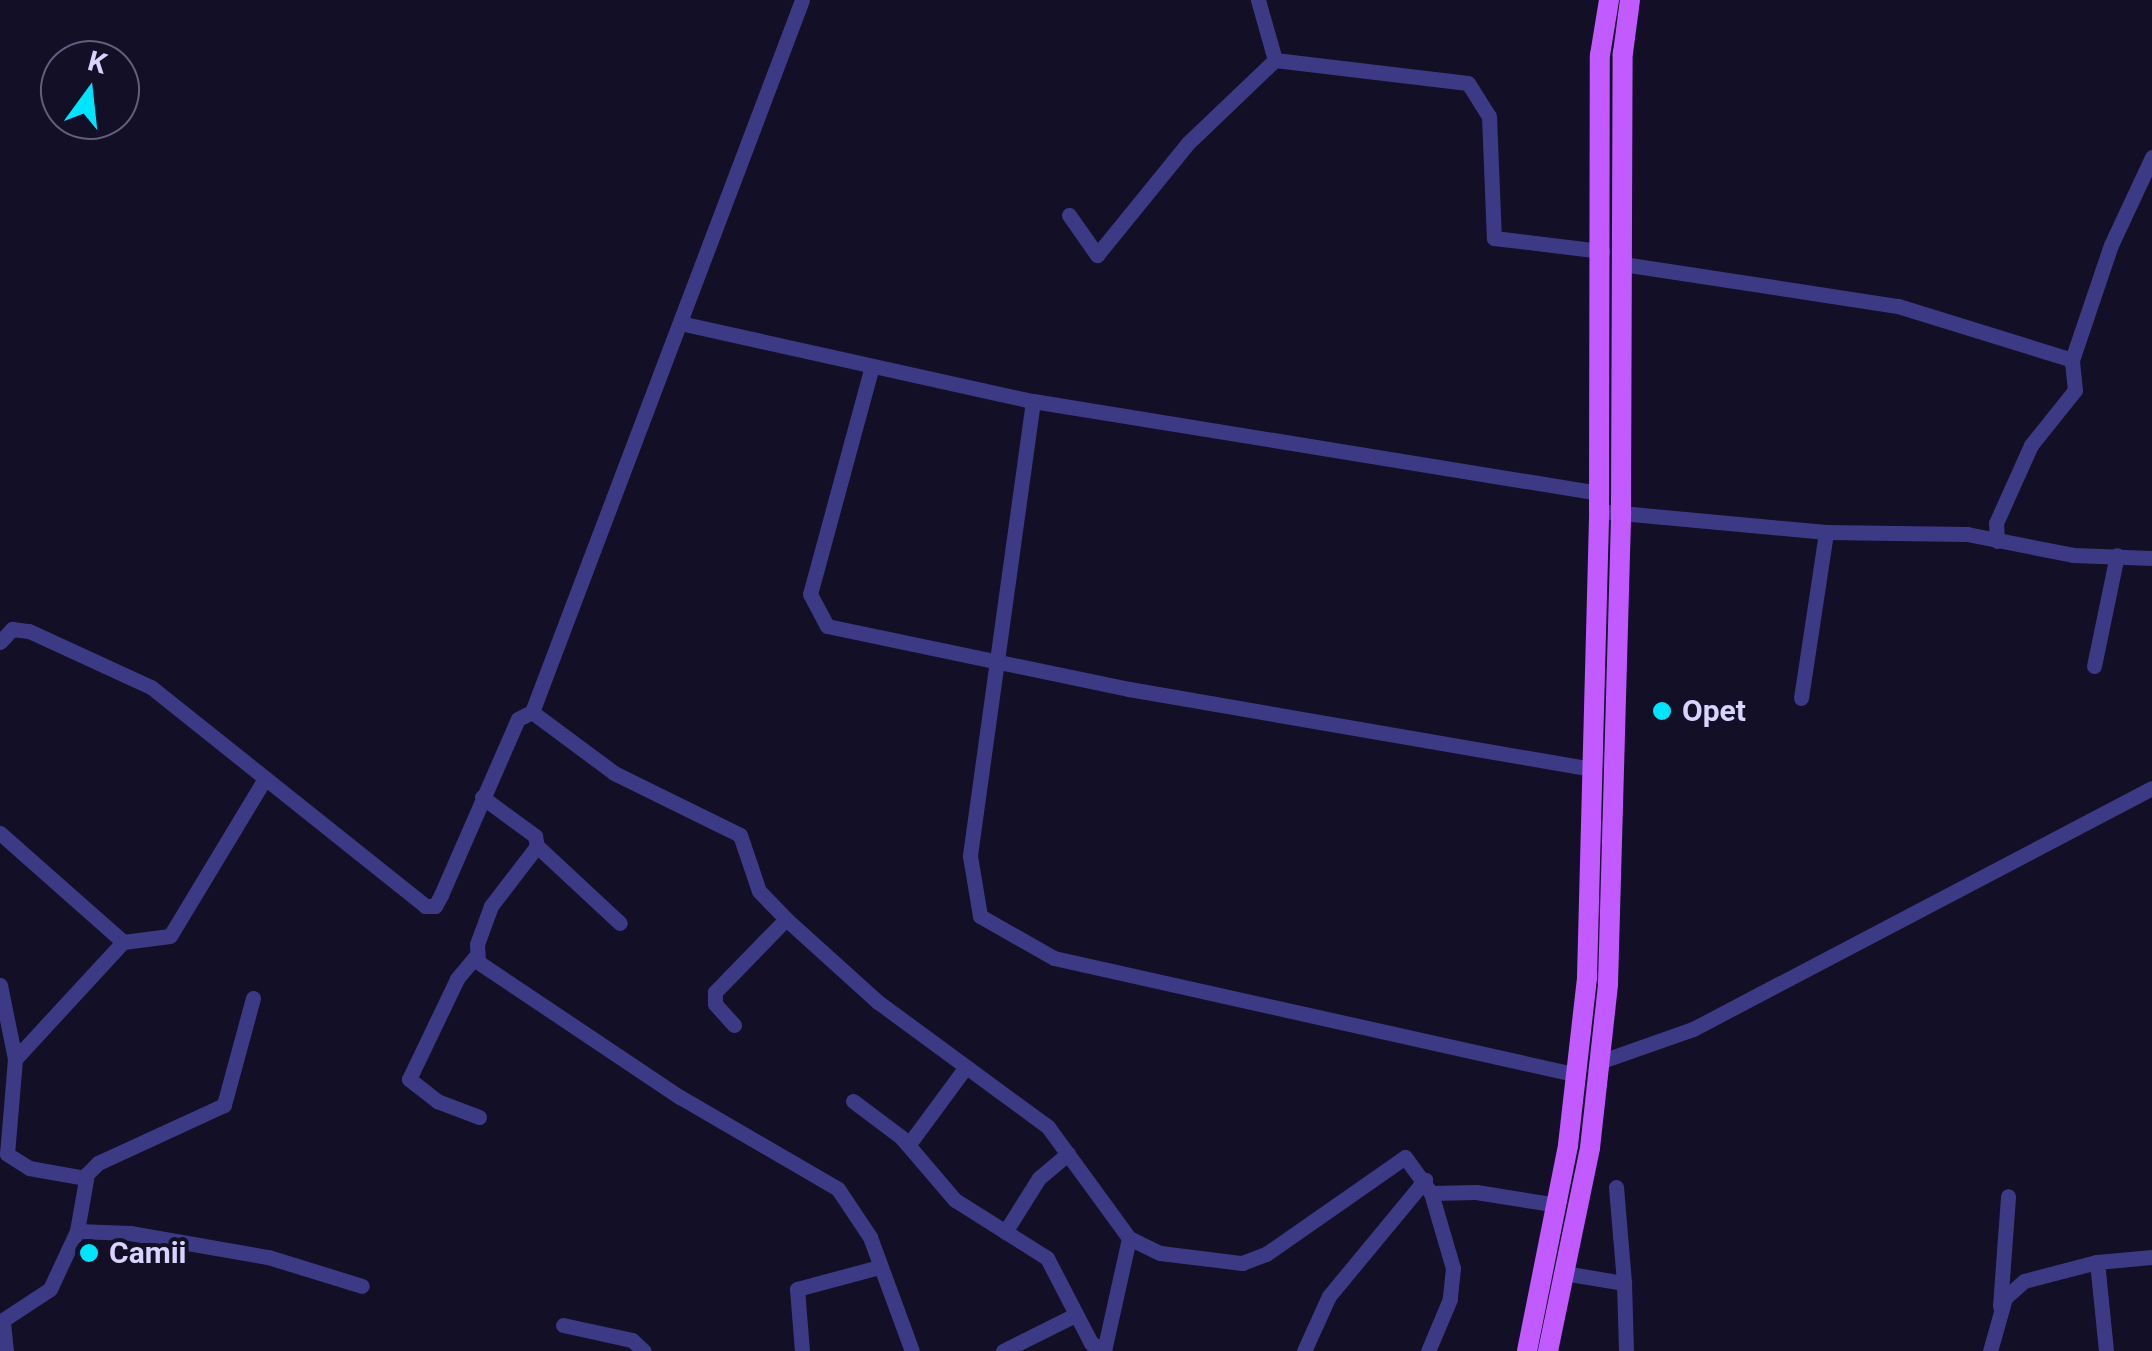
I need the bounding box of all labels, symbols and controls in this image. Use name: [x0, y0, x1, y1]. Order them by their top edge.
north arrow: [40, 40, 140, 140]
text: K: [85, 44, 110, 81]
place label: Opet: [1682, 693, 1746, 729]
marker: Opet: [1651, 700, 1673, 722]
place label: Camii: [109, 1235, 187, 1271]
marker: Camii: [78, 1242, 100, 1264]

